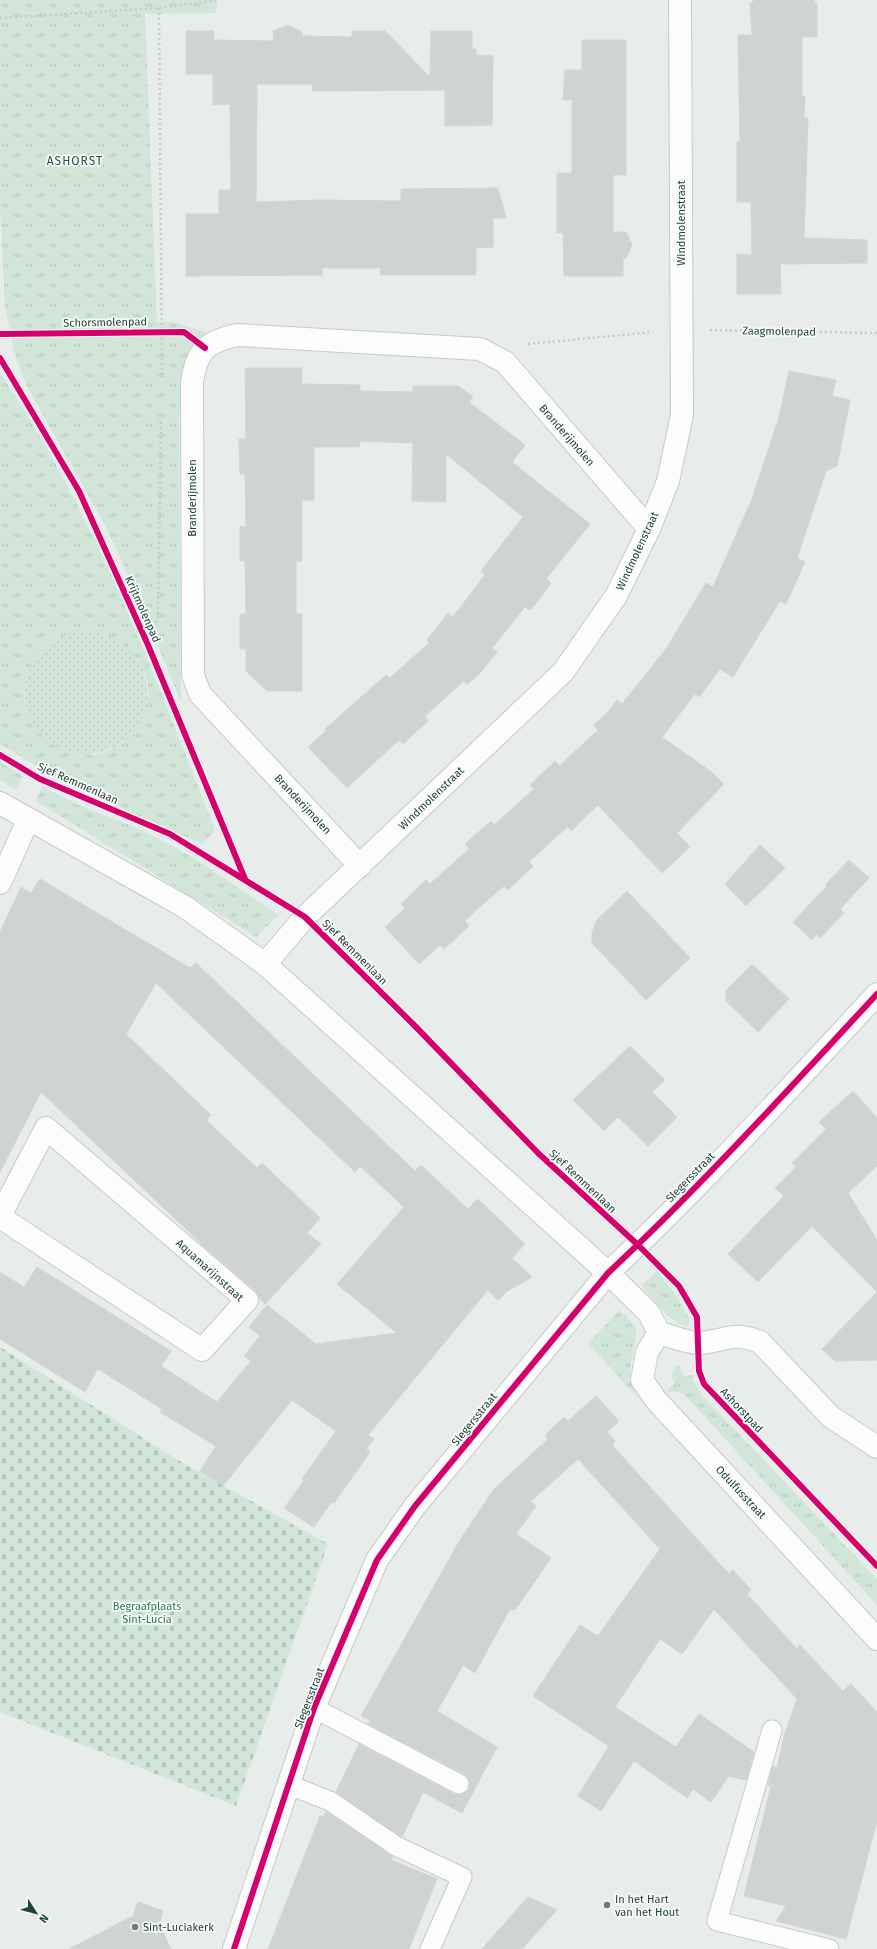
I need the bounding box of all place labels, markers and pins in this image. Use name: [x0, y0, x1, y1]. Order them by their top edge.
place label: In het Hart van het Hout: [615, 1893, 679, 1919]
marker: In het Hart van het Hout: [602, 1900, 612, 1910]
place label: Sint-Luciakerk: [143, 1921, 214, 1934]
marker: Sint-Luciakerk: [130, 1922, 140, 1932]

